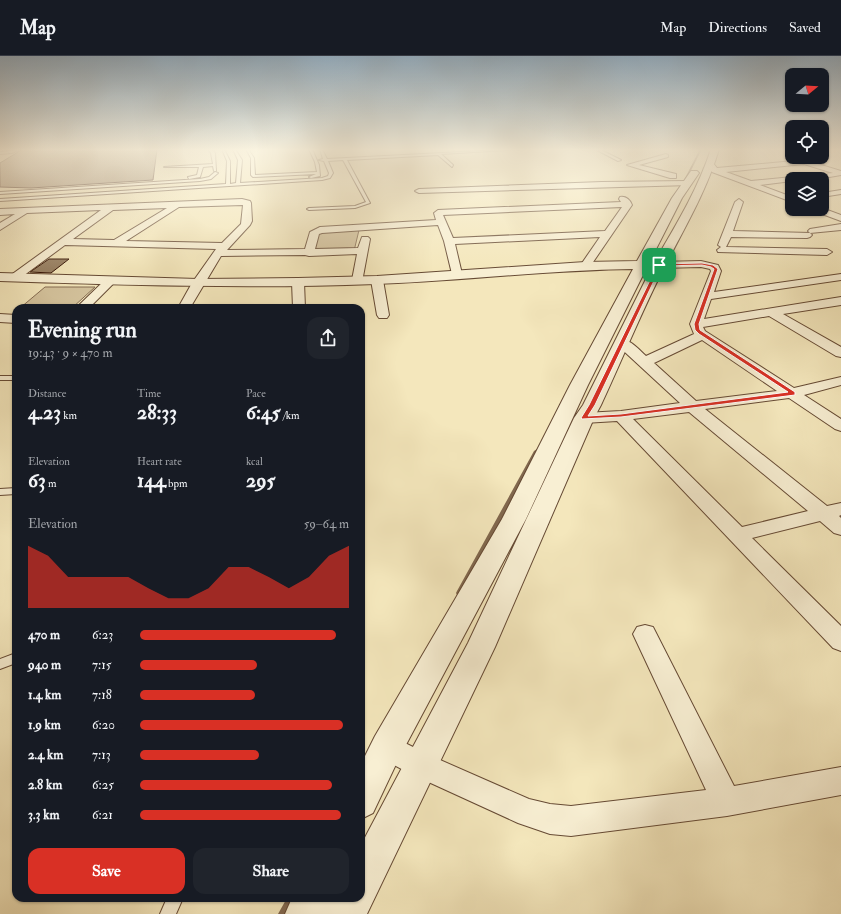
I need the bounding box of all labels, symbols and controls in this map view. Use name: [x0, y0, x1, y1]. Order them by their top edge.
text: Map: [20, 16, 56, 40]
text: Map: [660, 19, 686, 36]
text: Directions: [708, 19, 767, 36]
text: Saved: [789, 19, 821, 36]
north arrow: [785, 68, 829, 112]
map controls: [785, 68, 829, 216]
button: locate: [785, 120, 829, 164]
button: layers: [785, 172, 829, 216]
pin: [642, 248, 676, 282]
icon: arrive: [648, 254, 670, 276]
text: Evening run: [28, 316, 137, 344]
button: share: [307, 317, 349, 359]
text: 19:43 · 9 × 470 m: [28, 345, 112, 361]
text: Distance: [28, 387, 66, 400]
text: Time: [137, 387, 161, 400]
text: Pace: [246, 387, 266, 400]
text: 4.23: [28, 400, 61, 425]
text: 28:33: [137, 400, 177, 425]
text: 6:45: [246, 400, 281, 425]
text: km: [61, 409, 77, 422]
text: /km: [281, 409, 300, 422]
text: Elevation: [28, 455, 70, 468]
text: Heart rate: [137, 455, 182, 468]
text: kcal: [246, 455, 263, 468]
text: 63: [28, 468, 46, 493]
text: 144: [137, 468, 166, 493]
text: 295: [246, 468, 275, 493]
text: m: [46, 477, 57, 490]
text: bpm: [166, 477, 188, 490]
text: Elevation: [28, 516, 78, 532]
text: 59–64 m: [304, 516, 349, 532]
text: 470 m: [28, 627, 60, 643]
text: 6:23: [92, 627, 113, 643]
text: 940 m: [28, 657, 61, 673]
text: 7:15: [92, 657, 112, 673]
text: 1.4 km: [28, 687, 61, 703]
text: 7:18: [92, 687, 112, 703]
text: 1.9 km: [28, 717, 61, 733]
text: 6:20: [92, 717, 115, 733]
text: 2.4 km: [28, 747, 63, 763]
text: 7:13: [92, 747, 111, 763]
text: 2.8 km: [28, 777, 62, 793]
text: 6:25: [92, 777, 114, 793]
text: 3.3 km: [28, 807, 60, 823]
text: 6:21: [92, 807, 113, 823]
button: Save: [28, 848, 185, 894]
button: Share: [193, 848, 349, 894]

